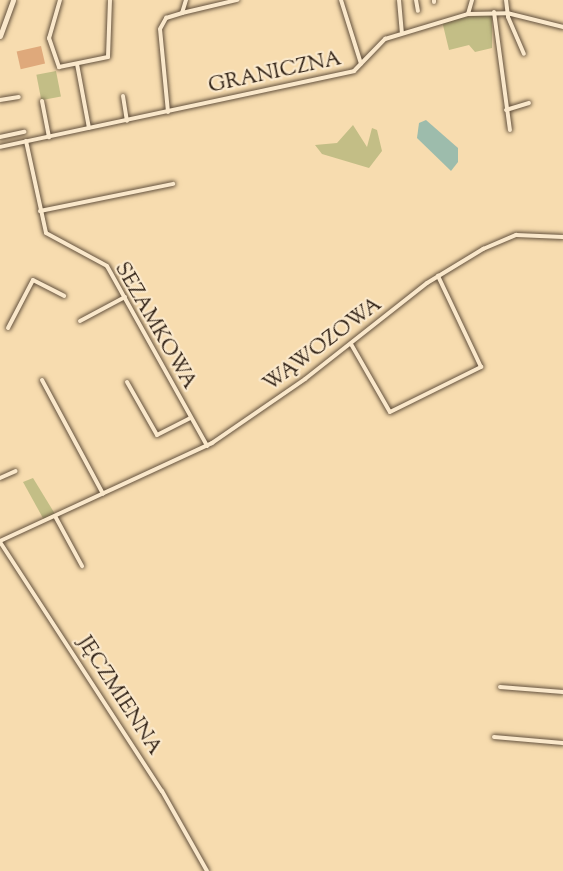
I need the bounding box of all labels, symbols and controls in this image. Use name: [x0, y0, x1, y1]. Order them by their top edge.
street label: GRANICZNA: [206, 47, 344, 99]
street label: SEZAMKOWA: [108, 258, 202, 394]
street label: WĄWOZOWA: [259, 292, 387, 398]
street label: JĘCZMIENNA: [71, 632, 167, 760]

